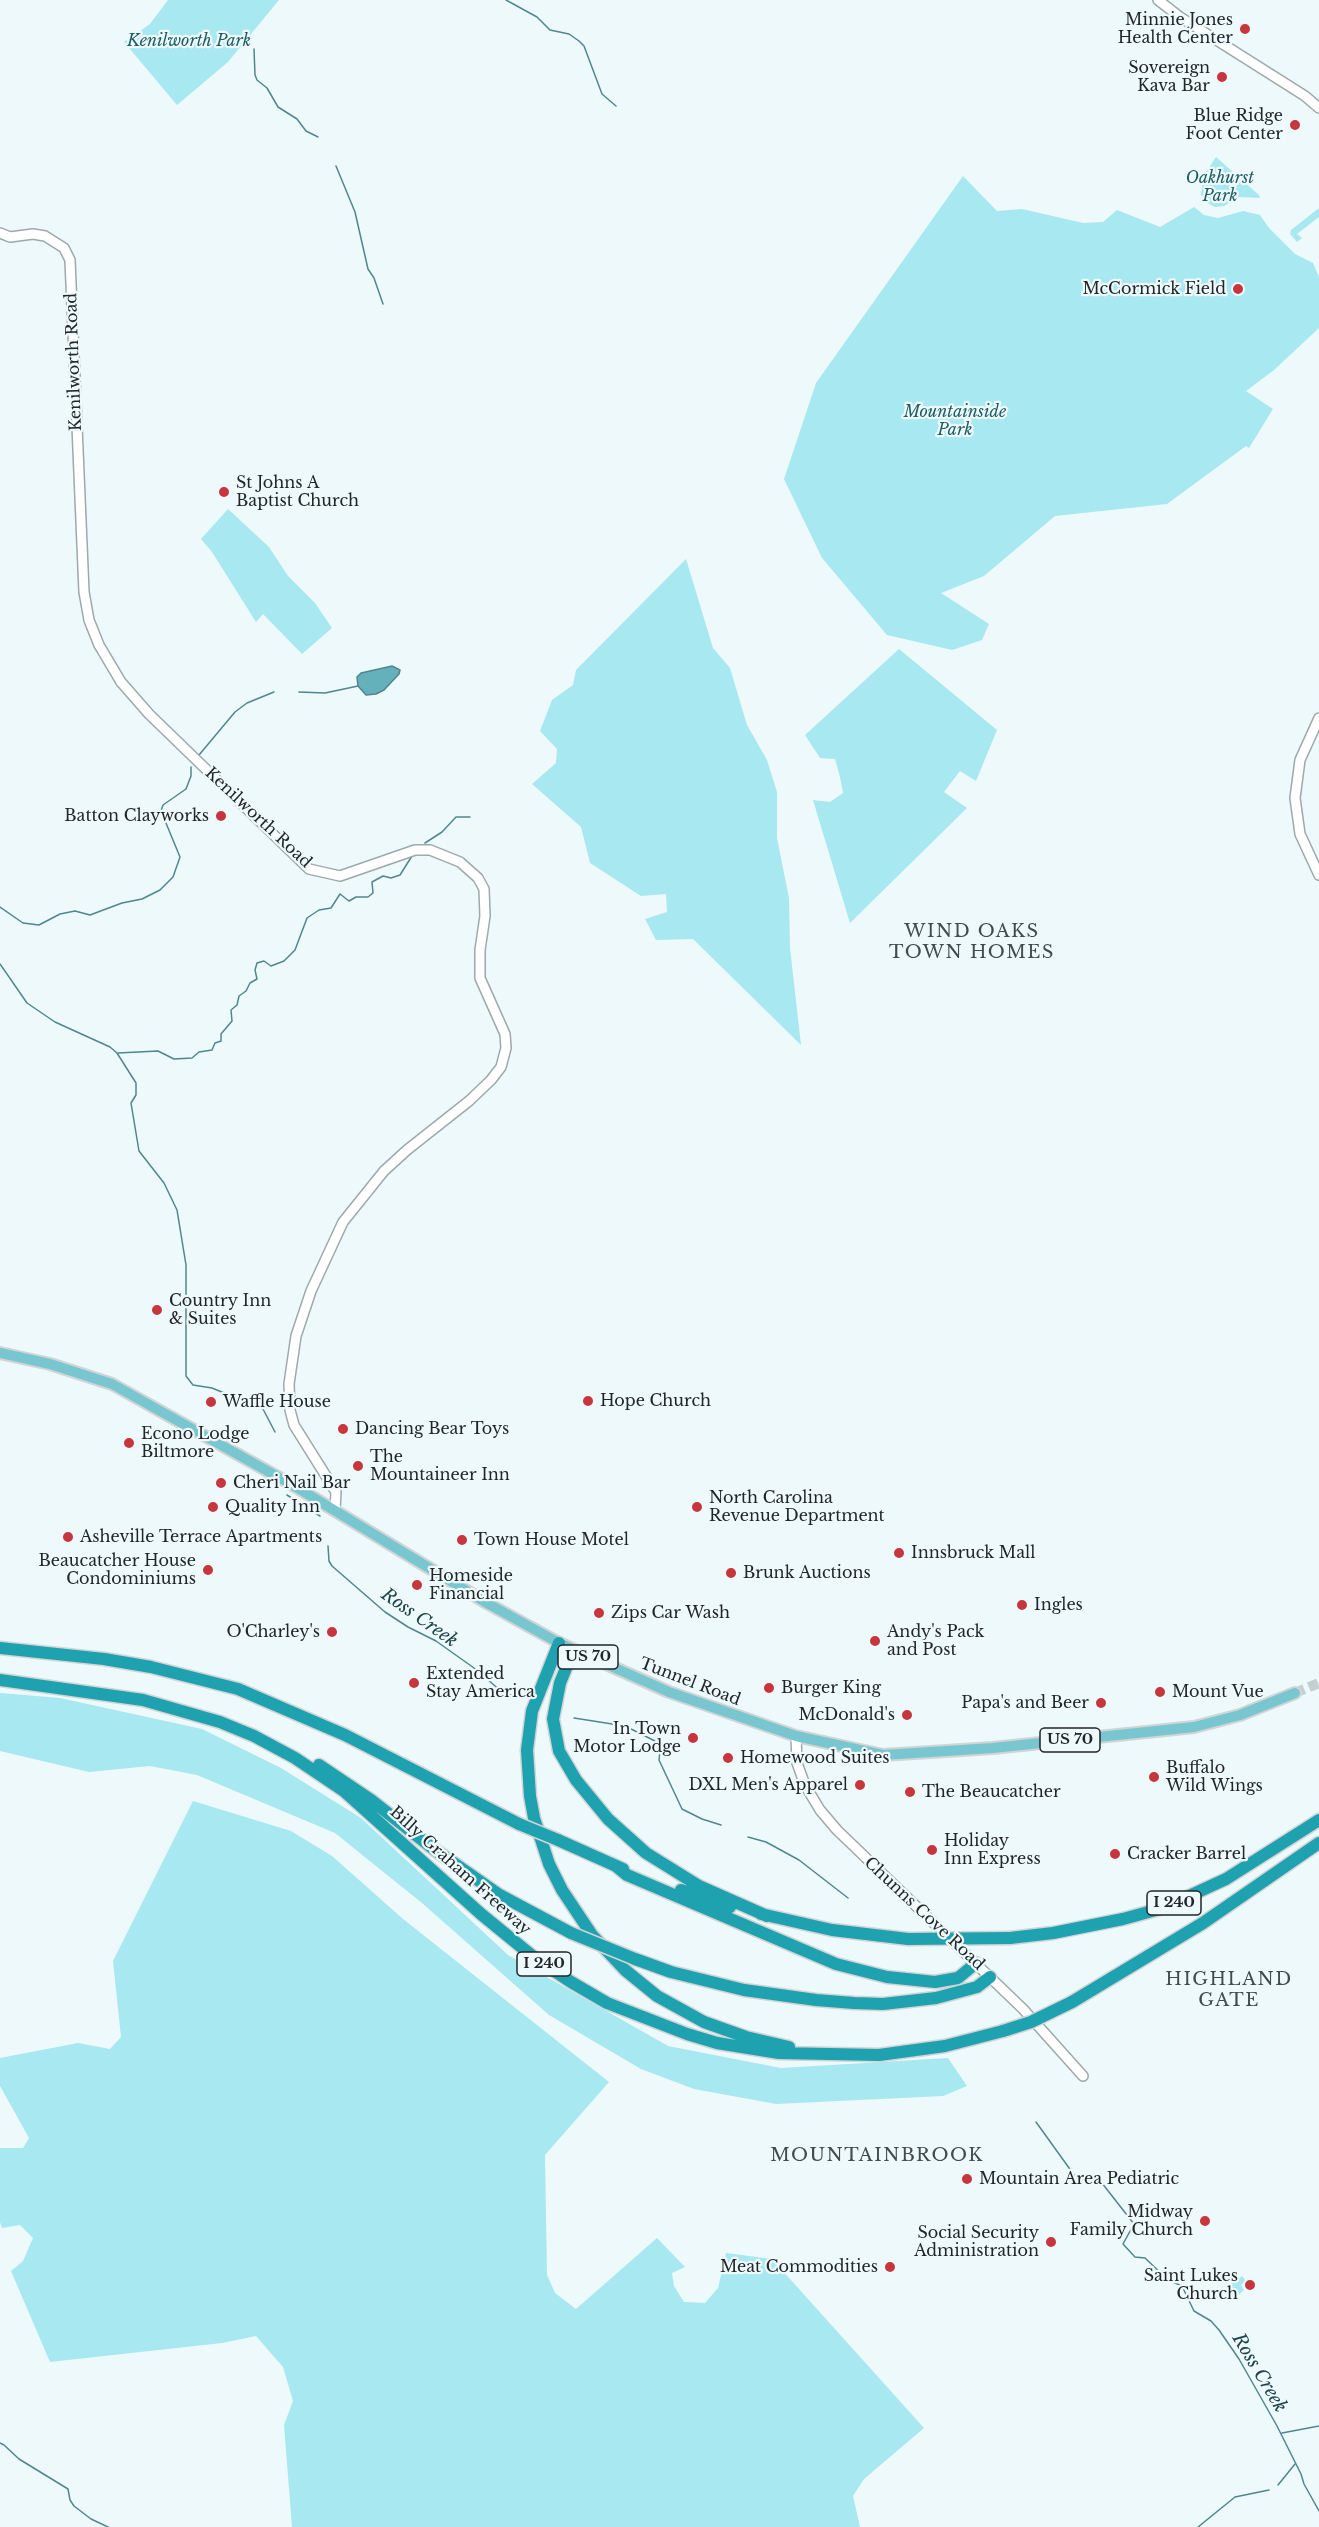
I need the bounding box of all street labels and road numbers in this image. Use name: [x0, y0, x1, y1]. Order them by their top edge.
street label: Kenilworth Road: [62, 292, 86, 432]
street label: Kenilworth Road: [201, 764, 315, 872]
road number: US 70: [558, 1645, 618, 1669]
street label: Tunnel Road: [637, 1654, 743, 1710]
road number: US 70: [1040, 1728, 1100, 1752]
street label: Billy Graham Freeway: [385, 1803, 535, 1939]
street label: Chunns Cove Road: [860, 1853, 988, 1975]
road number: I 240: [1147, 1891, 1201, 1915]
road number: I 240: [517, 1952, 571, 1976]

